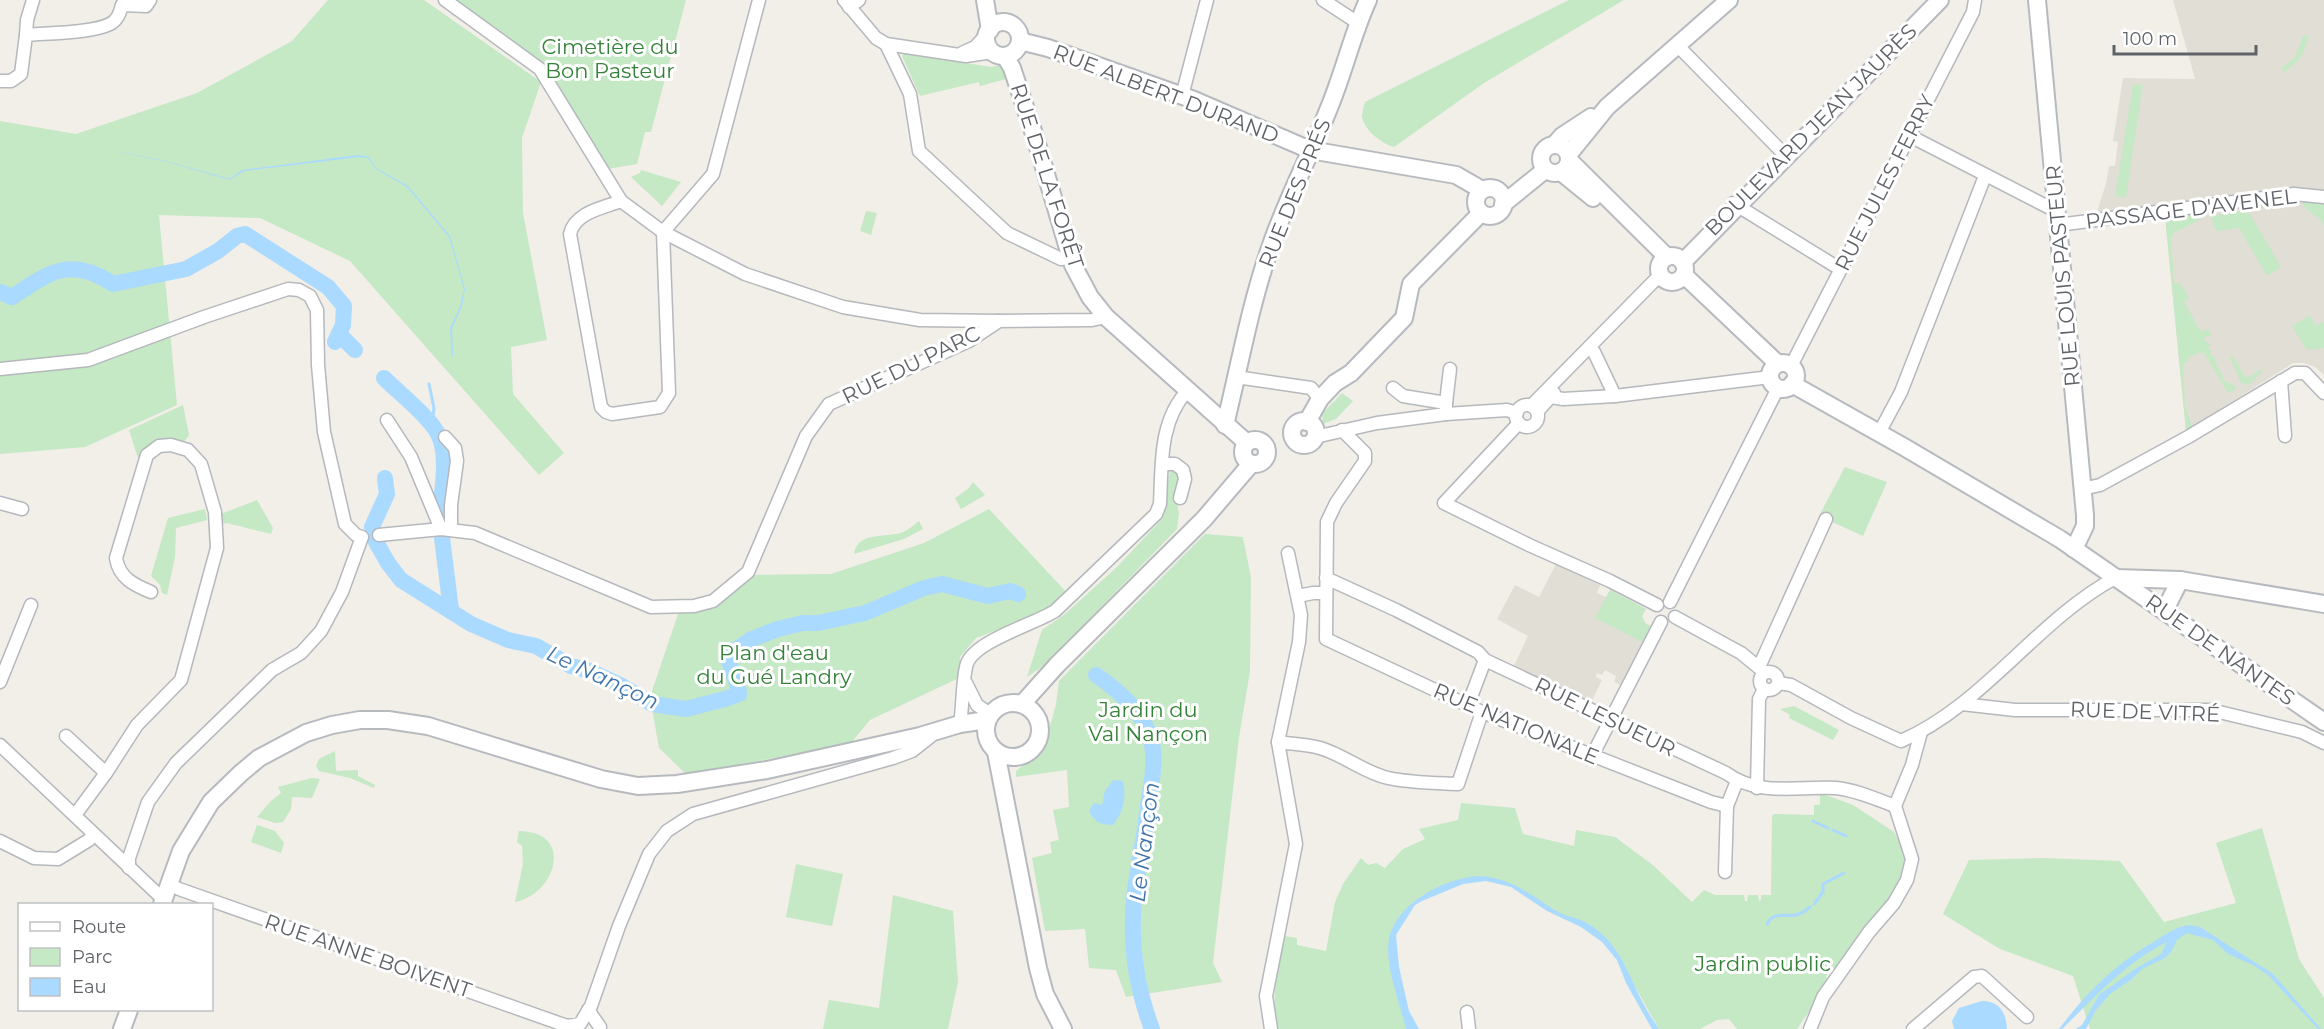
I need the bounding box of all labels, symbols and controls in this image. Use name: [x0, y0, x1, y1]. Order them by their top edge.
scale bar: [2114, 18, 2256, 56]
street label: BOULEVARD JEAN JAURÈS: [1700, 19, 1922, 241]
text: 100 m: [2123, 28, 2177, 50]
park label: Cimetière du Bon Pasteur: [541, 34, 679, 83]
street label: RUE ALBERT DURAND: [1050, 39, 1283, 148]
street label: RUE DE LA FORÊT: [1006, 80, 1089, 272]
street label: RUE JULES FERRY: [1829, 90, 1940, 275]
street label: RUE DES PRÉS: [1253, 115, 1336, 271]
street label: RUE LOUIS PASTEUR: [2040, 164, 2085, 388]
street label: PASSAGE D'AVENEL: [2084, 183, 2298, 234]
street label: RUE DU PARC: [838, 320, 984, 409]
street label: RUE DE NANTES: [2141, 589, 2300, 710]
water label: Le Nançon: [543, 640, 663, 715]
park label: Plan d'eau du Gué Landry: [696, 640, 852, 689]
street label: RUE LESUEUR: [1531, 672, 1680, 761]
street label: RUE NATIONALE: [1430, 677, 1603, 770]
street label: RUE DE VITRÉ: [2070, 696, 2221, 727]
park label: Jardin du Val Nançon: [1088, 697, 1208, 746]
water label: Le Nançon: [1124, 781, 1165, 903]
legend: [18, 903, 213, 1011]
street label: RUE ANNE BOIVENT: [261, 908, 475, 1003]
text: Route: [72, 916, 126, 938]
text: Parc: [72, 946, 112, 968]
park label: Jardin public: [1694, 951, 1831, 976]
text: Eau: [72, 976, 107, 998]

